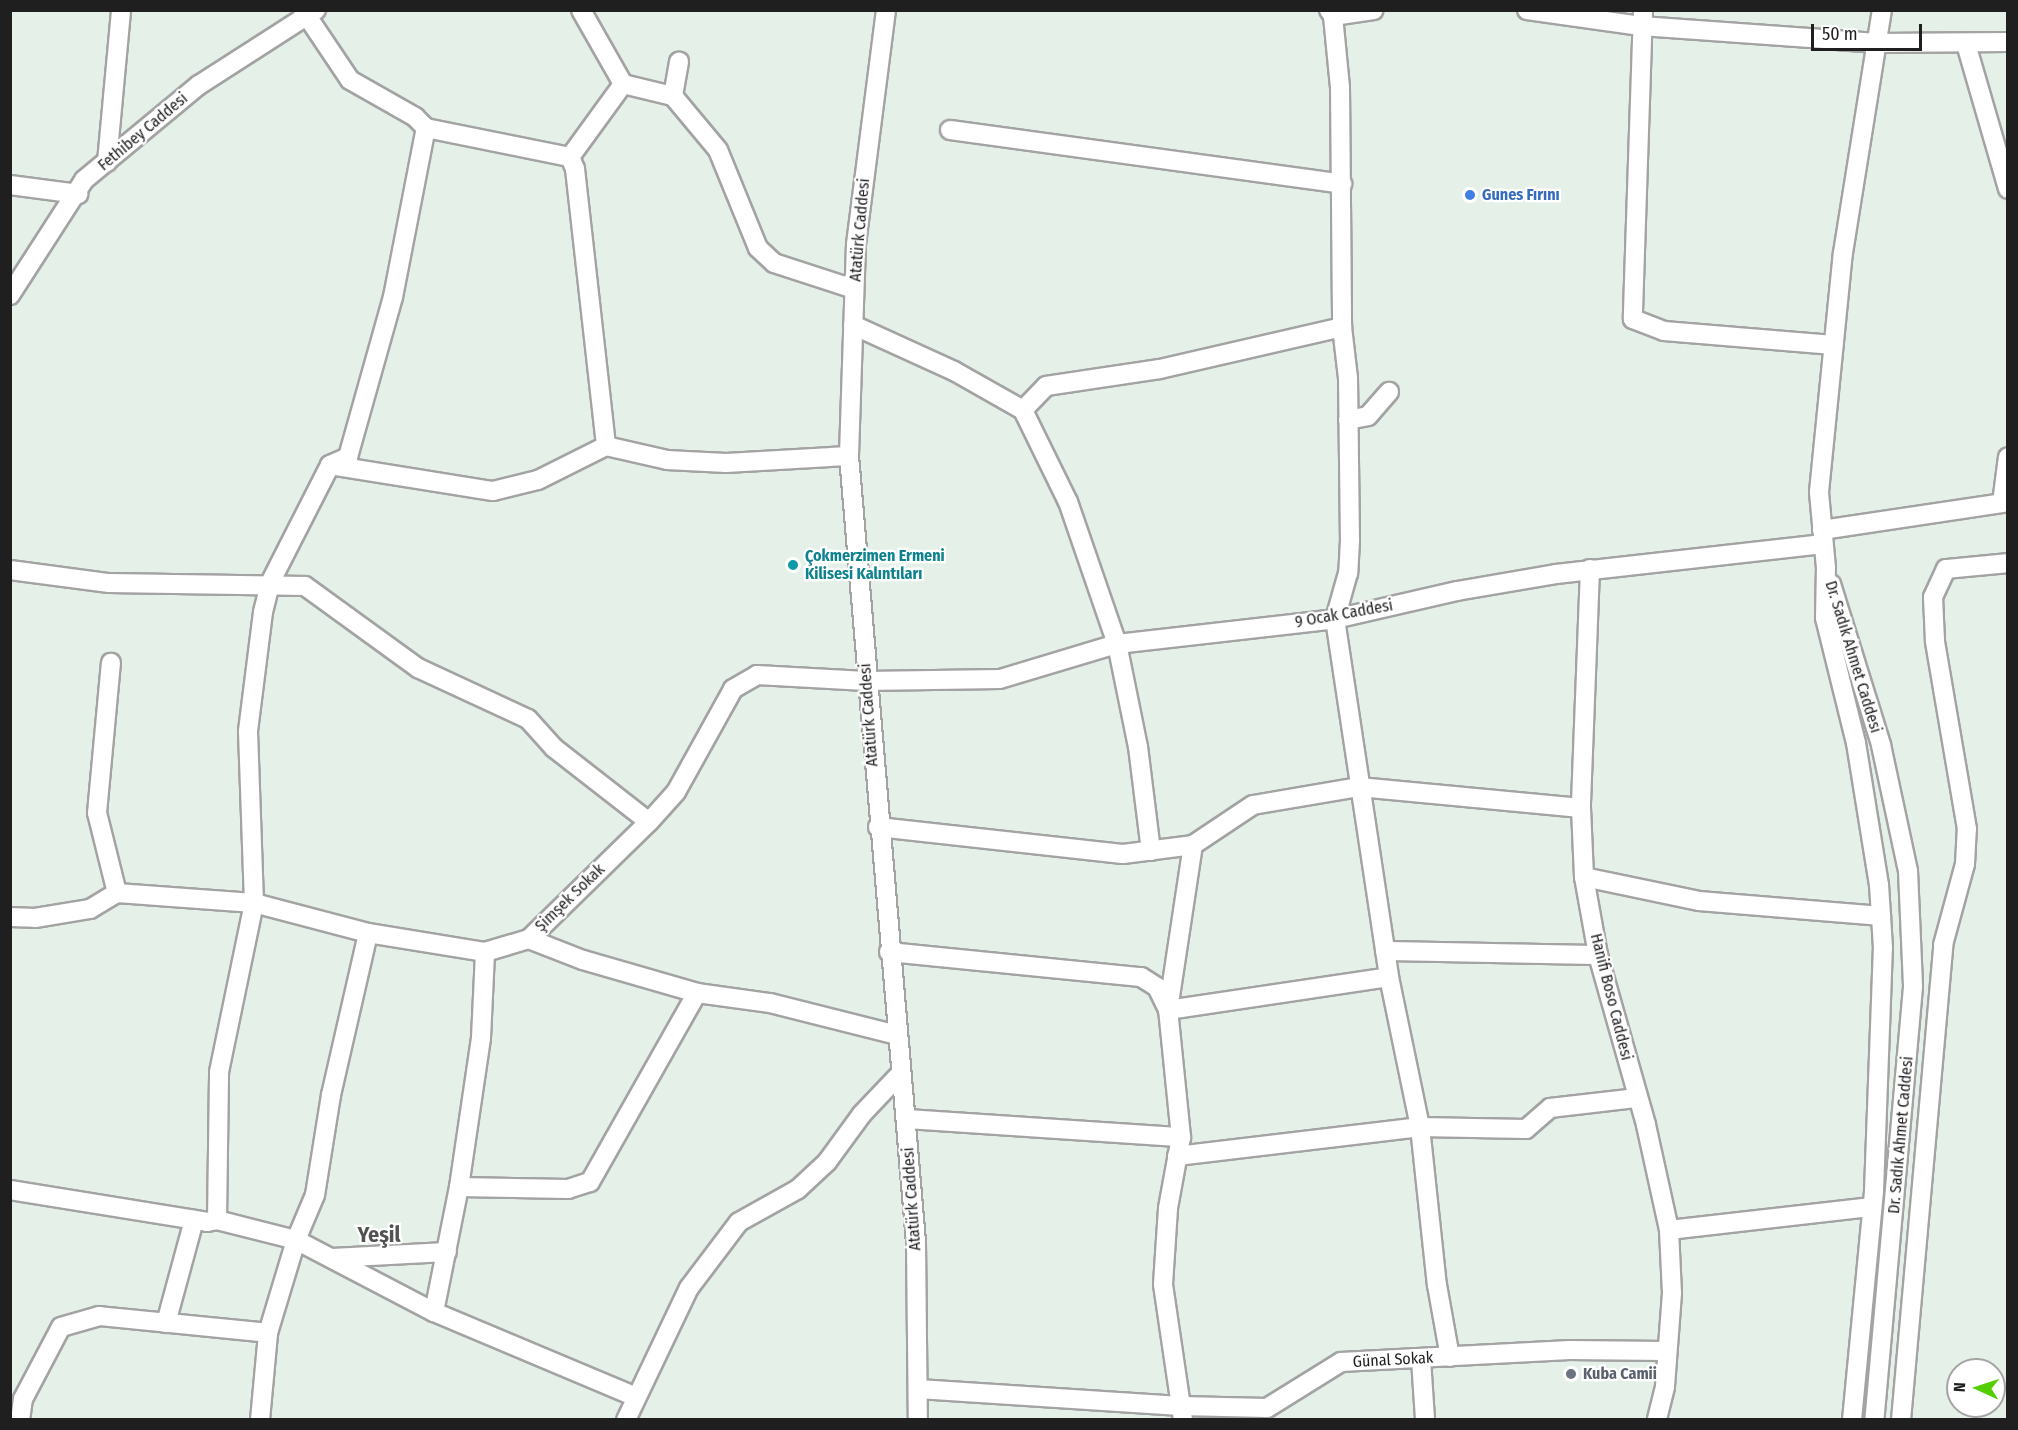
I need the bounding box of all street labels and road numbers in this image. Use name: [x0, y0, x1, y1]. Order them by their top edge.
street label: Fethibey Caddesi: [94, 89, 192, 175]
street label: Atatürk Caddesi: [846, 178, 874, 282]
street label: Dr. Sadık Ahmet Caddesi: [1821, 579, 1885, 735]
street label: 9 Ocak Caddesi: [1294, 596, 1394, 632]
street label: Atatürk Caddesi: [856, 663, 882, 767]
street label: Şimşek Sokak: [531, 860, 609, 936]
street label: Hanifi Boso Caddesi: [1586, 932, 1636, 1062]
street label: Dr. Sadık Ahmet Caddesi: [1885, 1055, 1917, 1215]
street label: Atatürk Caddesi: [899, 1147, 925, 1251]
street label: Günal Sokak: [1352, 1348, 1434, 1372]

